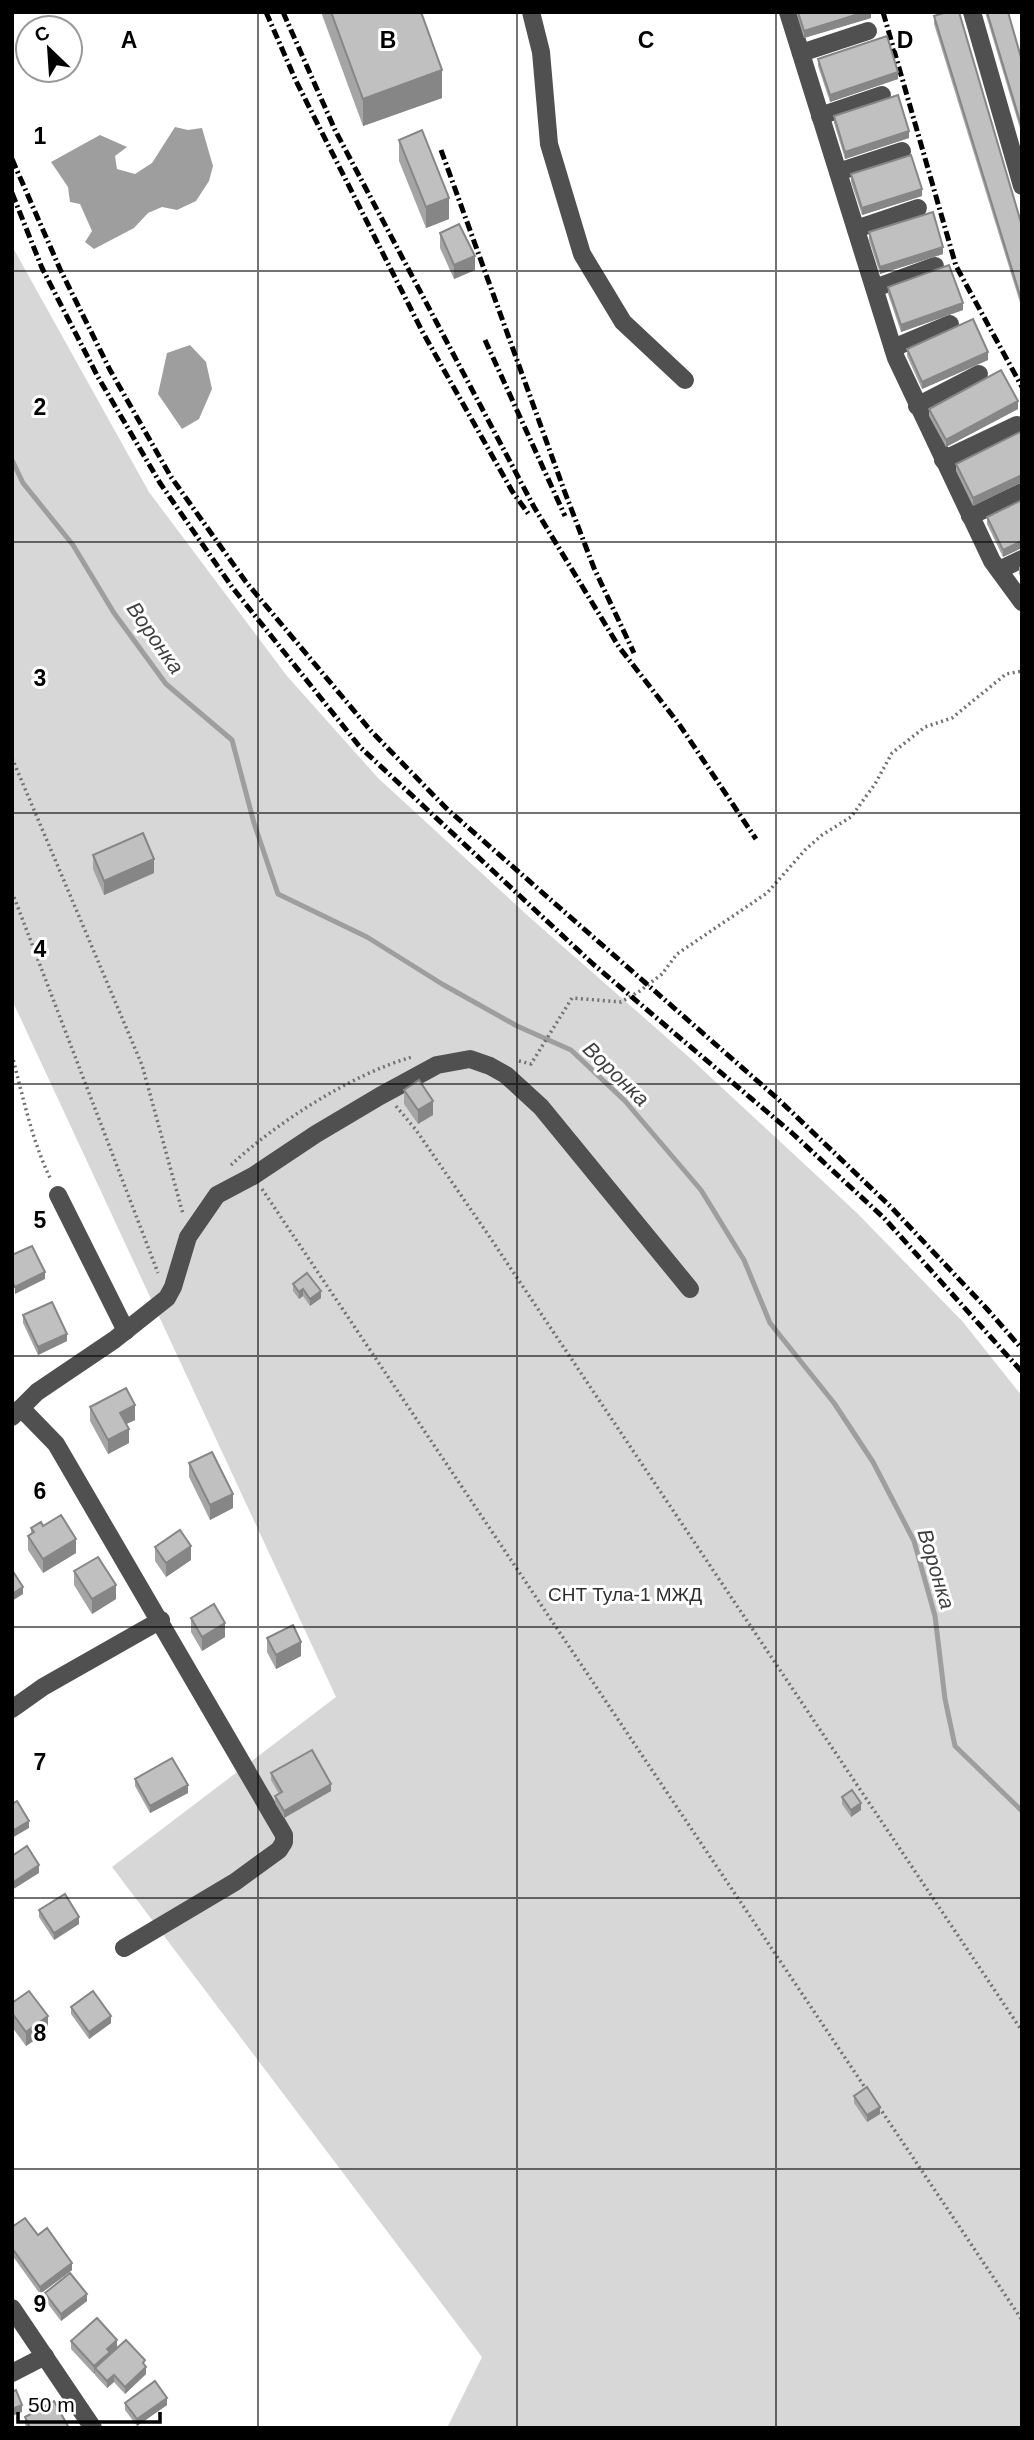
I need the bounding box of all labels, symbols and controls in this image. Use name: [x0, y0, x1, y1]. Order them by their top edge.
north arrow: [14, 14, 84, 84]
text: С: [31, 22, 53, 46]
text: A: [121, 27, 137, 53]
text: B: [380, 27, 396, 53]
text: C: [638, 27, 654, 53]
text: D: [897, 27, 913, 53]
text: 1: [34, 123, 47, 149]
text: 2: [34, 394, 46, 420]
water label: Воронка: [122, 597, 188, 678]
text: 3: [34, 665, 46, 691]
text: 4: [34, 936, 47, 962]
water label: Воронка: [579, 1037, 654, 1110]
text: 5: [34, 1207, 47, 1233]
text: 6: [34, 1478, 46, 1504]
water label: Воронка: [913, 1526, 959, 1612]
park label: СНТ Тула-1 МЖД: [548, 1584, 702, 1605]
text: 7: [34, 1749, 46, 1775]
text: 8: [34, 2020, 47, 2046]
text: 9: [34, 2291, 46, 2317]
scale bar: [18, 2380, 159, 2424]
text: 50 m: [28, 2393, 75, 2416]

